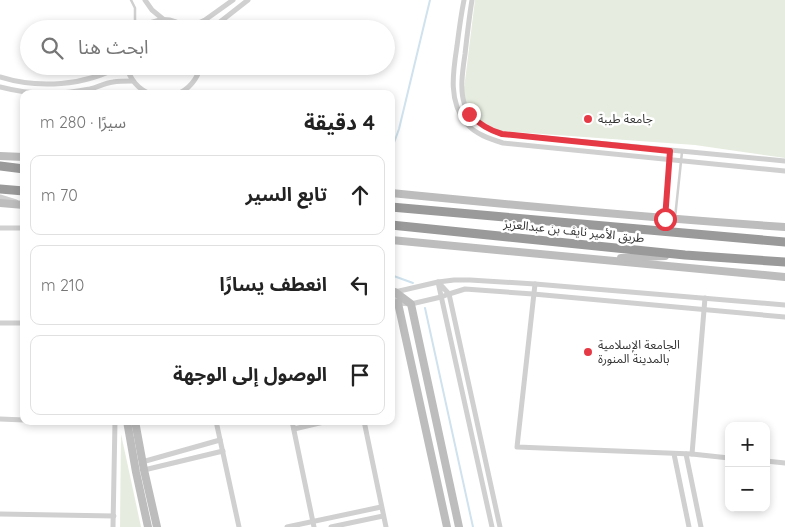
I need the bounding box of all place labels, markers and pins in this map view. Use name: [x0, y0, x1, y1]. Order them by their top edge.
place label: جامعة طيبة: [598, 111, 653, 126]
marker: جامعة طيبة: [582, 113, 594, 125]
place label: الجامعة الإسلامية بالمدينة المنورة: [598, 337, 680, 366]
marker: الجامعة الإسلامية بالمدينة المنورة: [582, 346, 594, 358]

